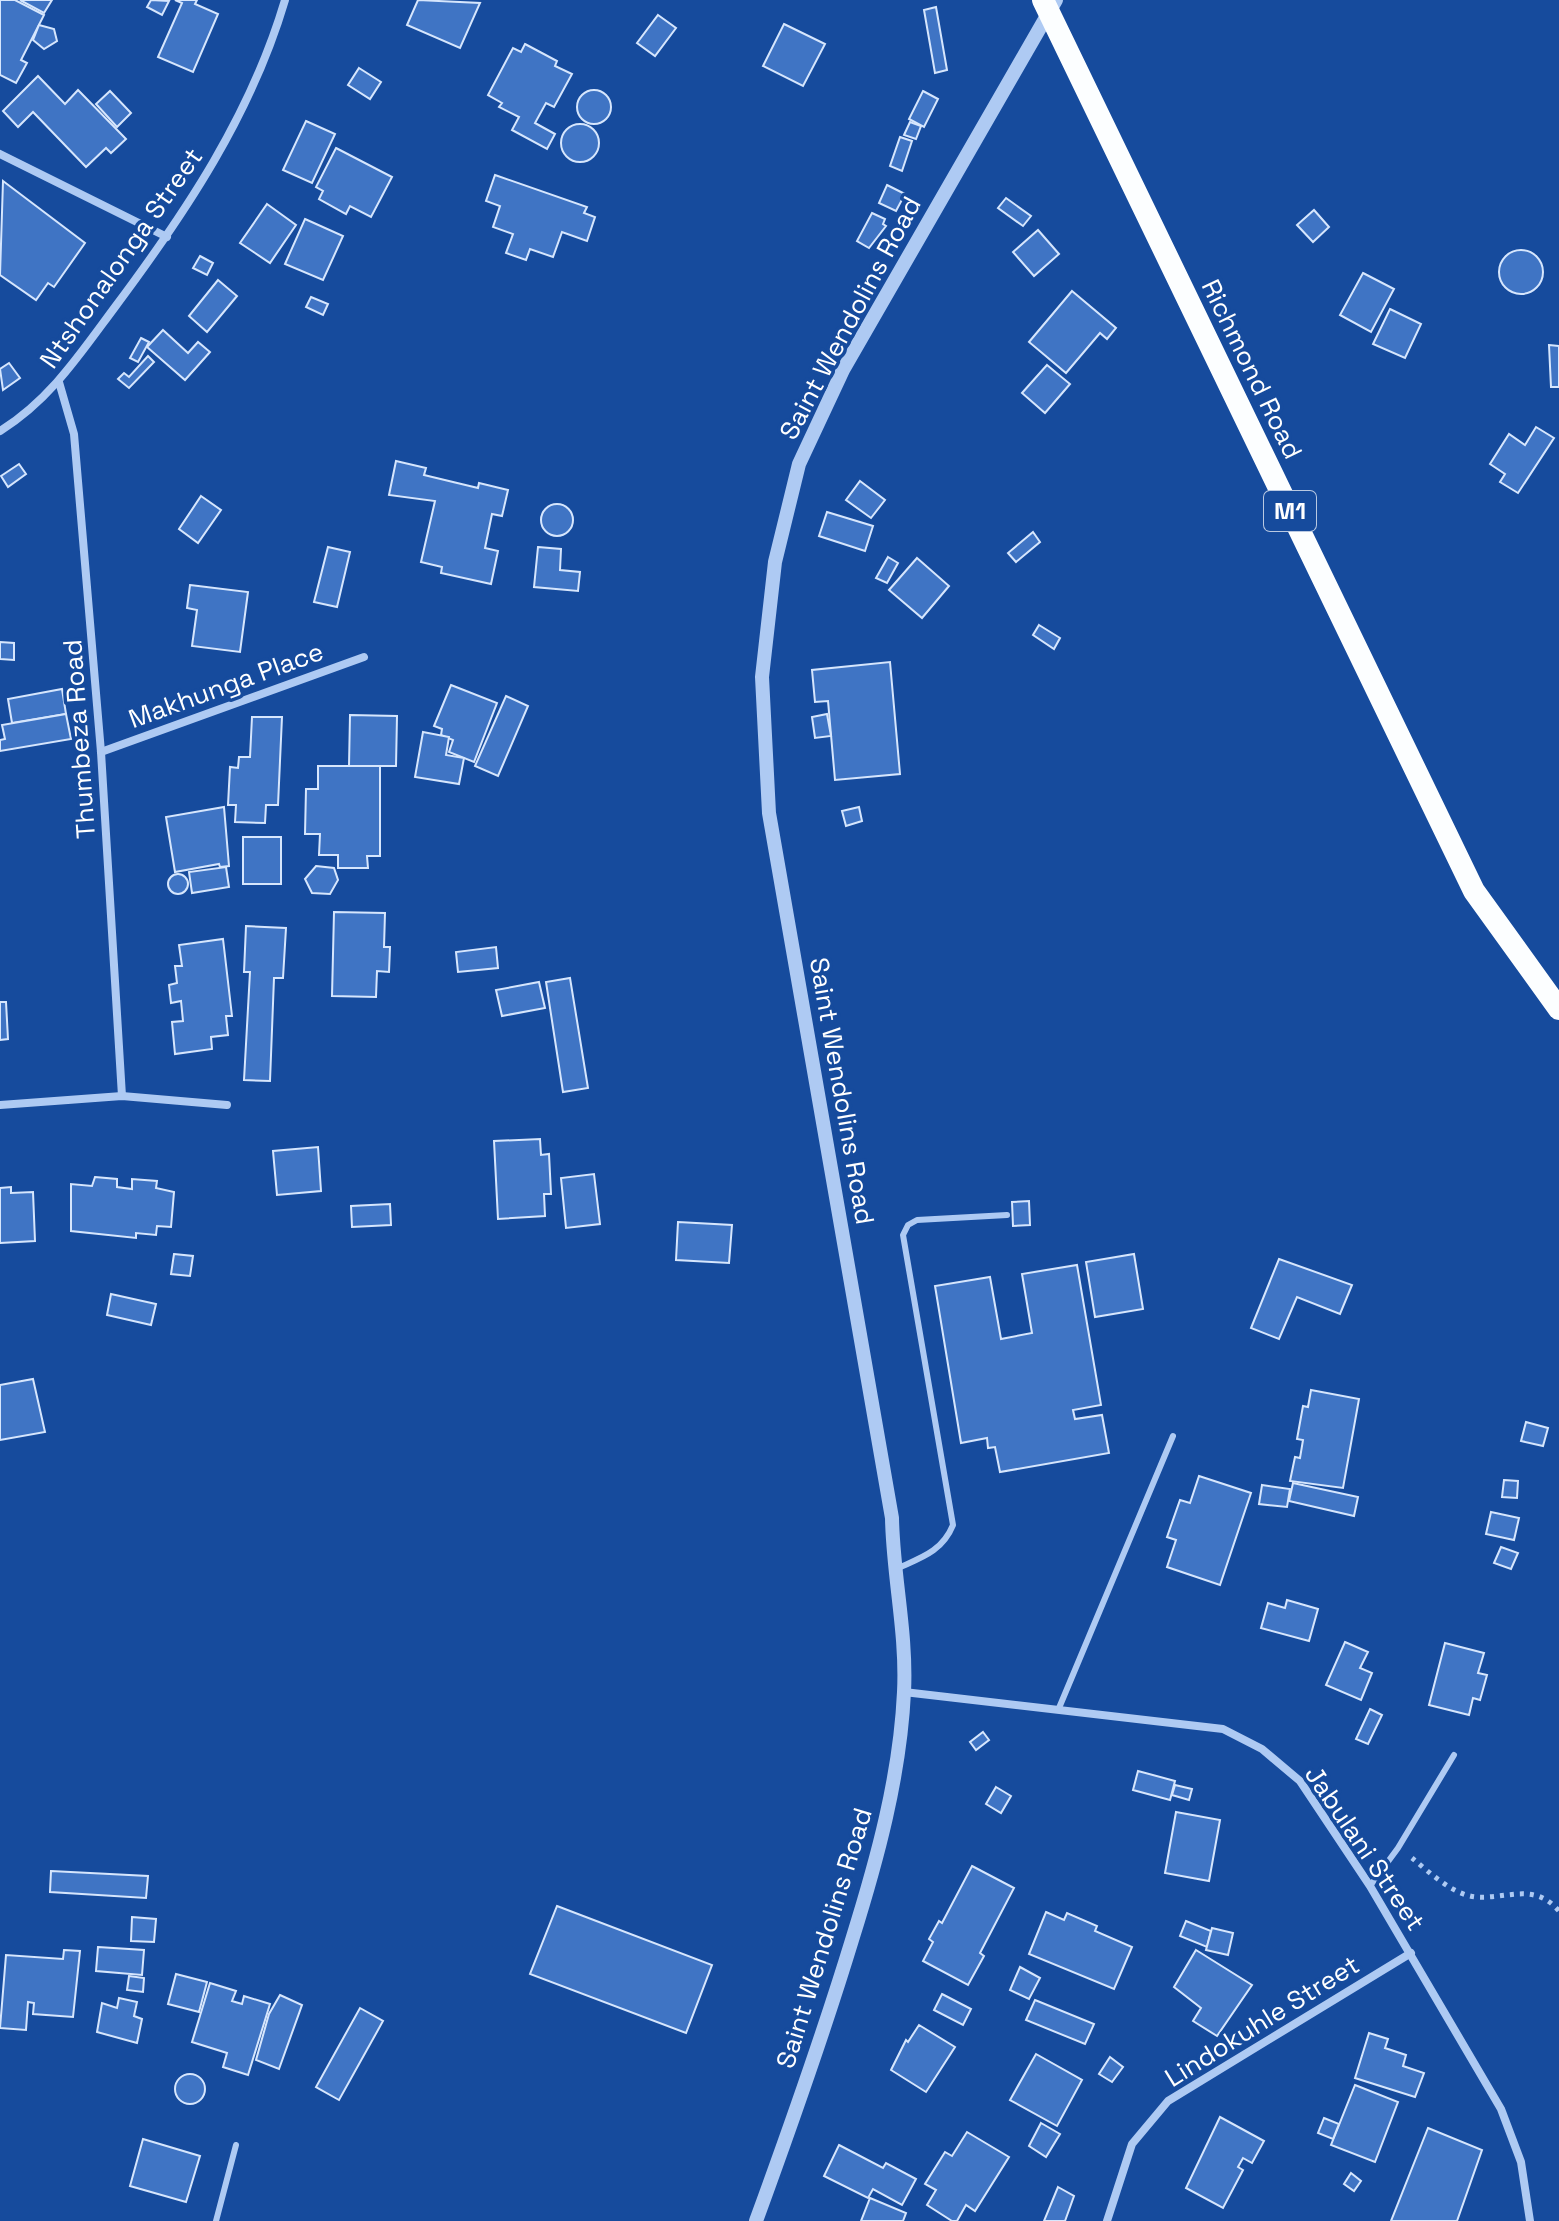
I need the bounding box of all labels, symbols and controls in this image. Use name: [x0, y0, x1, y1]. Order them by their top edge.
street label: Ntshonalonga Street: [32, 141, 210, 375]
street label: Saint Wendolins Road: [771, 191, 929, 445]
street label: Richmond Road: [1194, 274, 1310, 464]
road number: M1: [1264, 491, 1316, 531]
street label: Makhunga Place: [124, 634, 328, 736]
street label: Thumbeza Road: [55, 638, 103, 840]
street label: Saint Wendolins Road: [802, 955, 882, 1227]
street label: Jabulani Street: [1297, 1759, 1433, 1937]
street label: Saint Wendolins Road: [768, 1804, 880, 2072]
street label: Lindokuhle Street: [1158, 1947, 1366, 2095]

